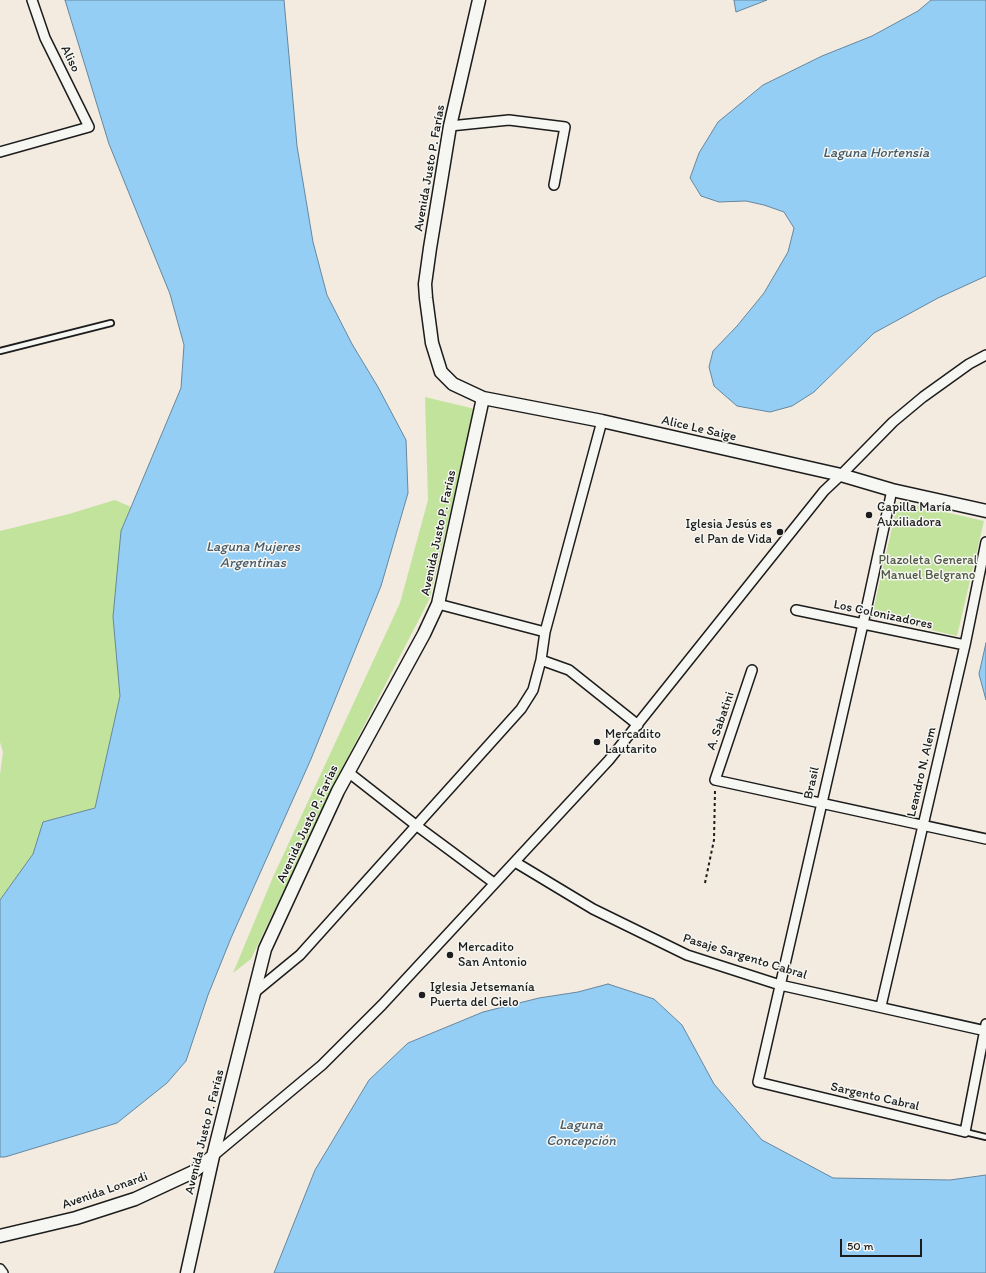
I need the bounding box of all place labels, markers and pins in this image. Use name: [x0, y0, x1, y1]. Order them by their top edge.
place label: Capilla María Auxiliadora: [877, 500, 951, 531]
marker: Capilla María Auxiliadora: [864, 510, 874, 520]
place label: Iglesia Jesús es el Pan de Vida: [686, 517, 772, 548]
marker: Iglesia Jesús es el Pan de Vida: [775, 527, 785, 537]
place label: Mercadito Lautarito: [605, 727, 661, 758]
marker: Mercadito Lautarito: [592, 737, 602, 747]
place label: Mercadito San Antonio: [458, 940, 527, 971]
marker: Mercadito San Antonio: [445, 950, 455, 960]
place label: Iglesia Jetsemanía Puerta del Cielo: [430, 980, 535, 1011]
marker: Iglesia Jetsemanía Puerta del Cielo: [417, 990, 427, 1000]

